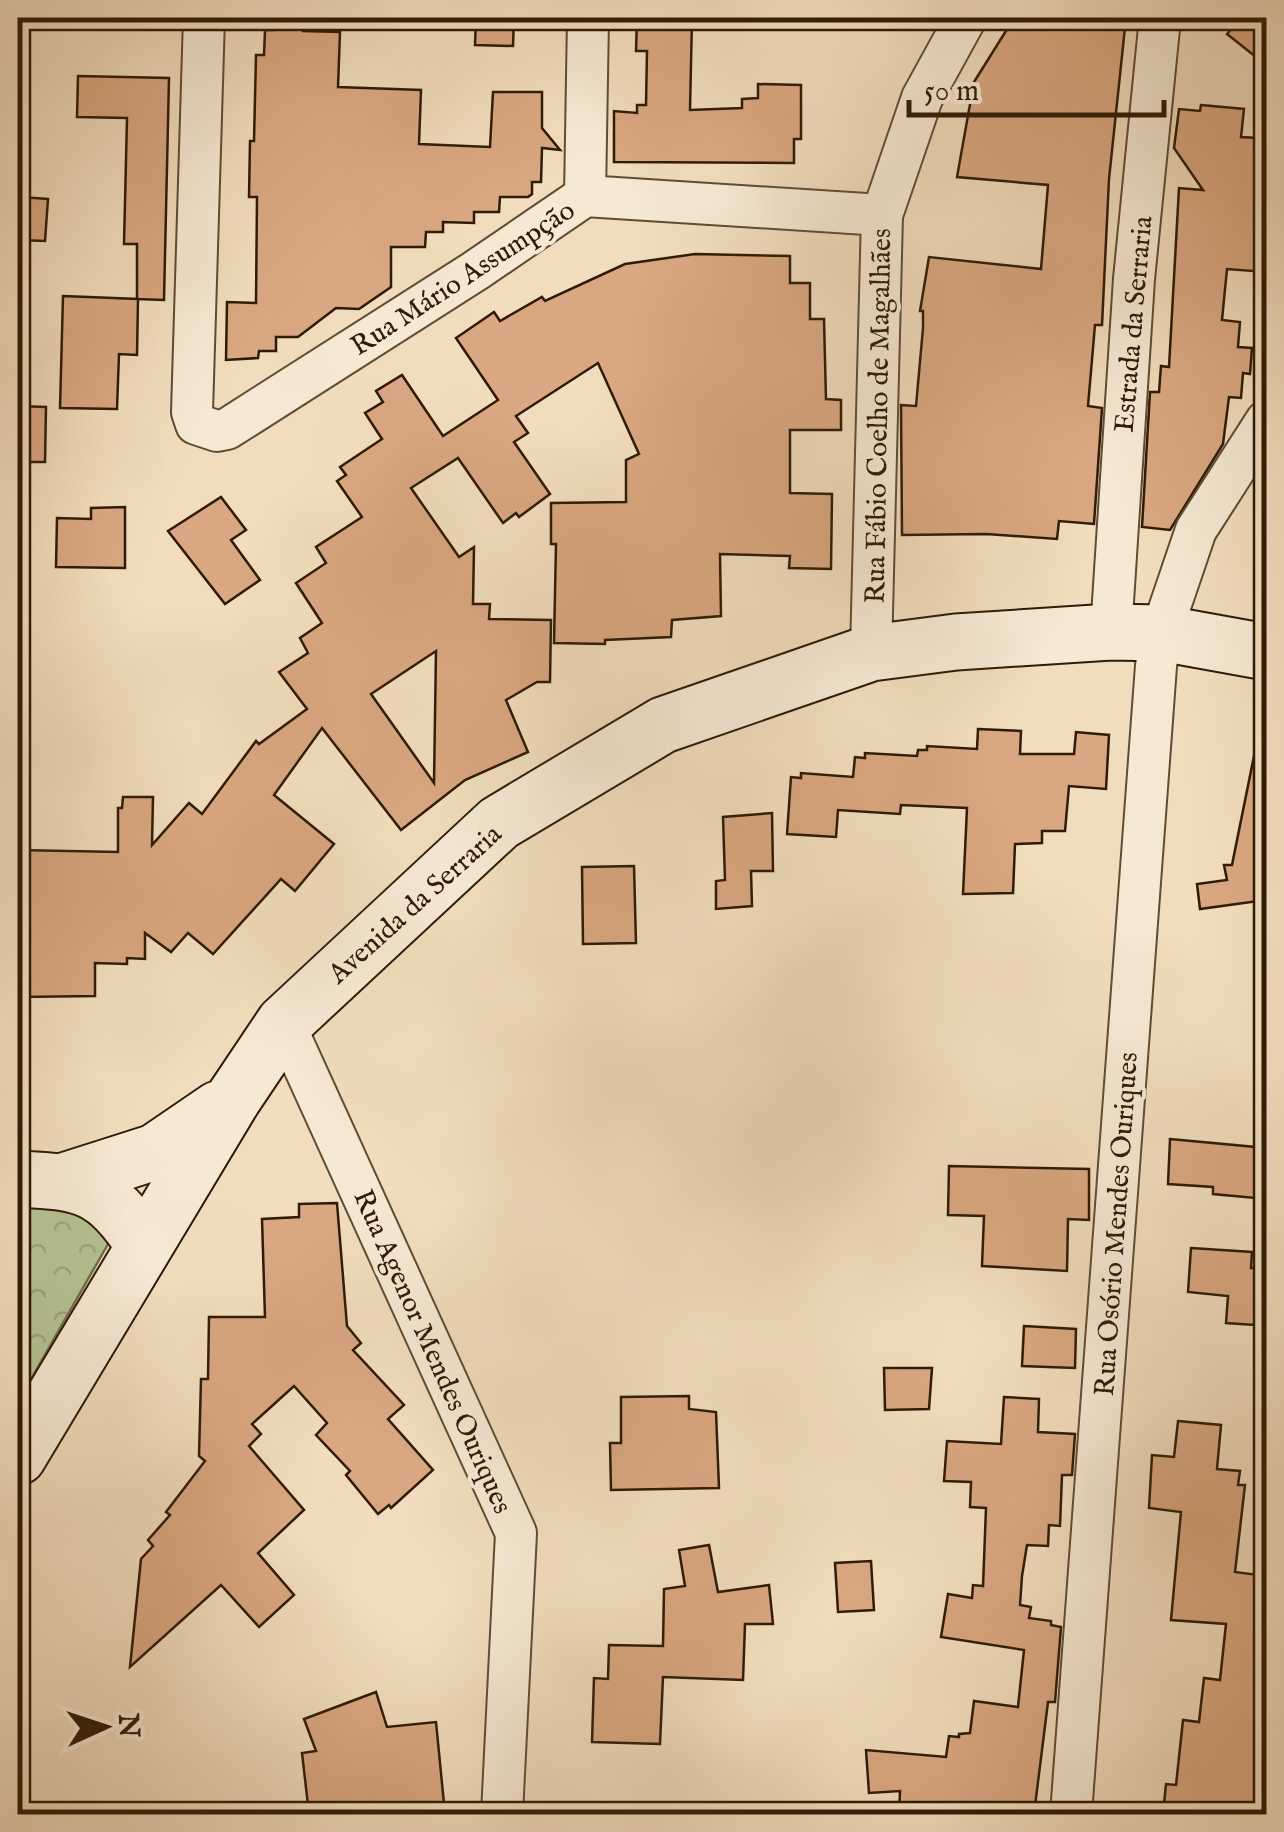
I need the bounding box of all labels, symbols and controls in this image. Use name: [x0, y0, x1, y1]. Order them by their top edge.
scale bar: [909, 55, 1164, 117]
text: 50 m: [924, 73, 979, 111]
street label: Rua Mário Assumpção: [345, 194, 582, 365]
street label: Estrada da Serraria: [1108, 214, 1161, 434]
street label: Rua Fábio Coelho de Magalhães: [859, 228, 900, 604]
street label: Avenida da Serraria: [321, 817, 510, 993]
street label: Rua Osório Mendes Ouriques: [1088, 1051, 1147, 1397]
street label: Rua Agenor Mendes Ouriques: [344, 1184, 519, 1520]
north arrow: [55, 1677, 155, 1777]
text: N: [109, 1712, 146, 1739]

